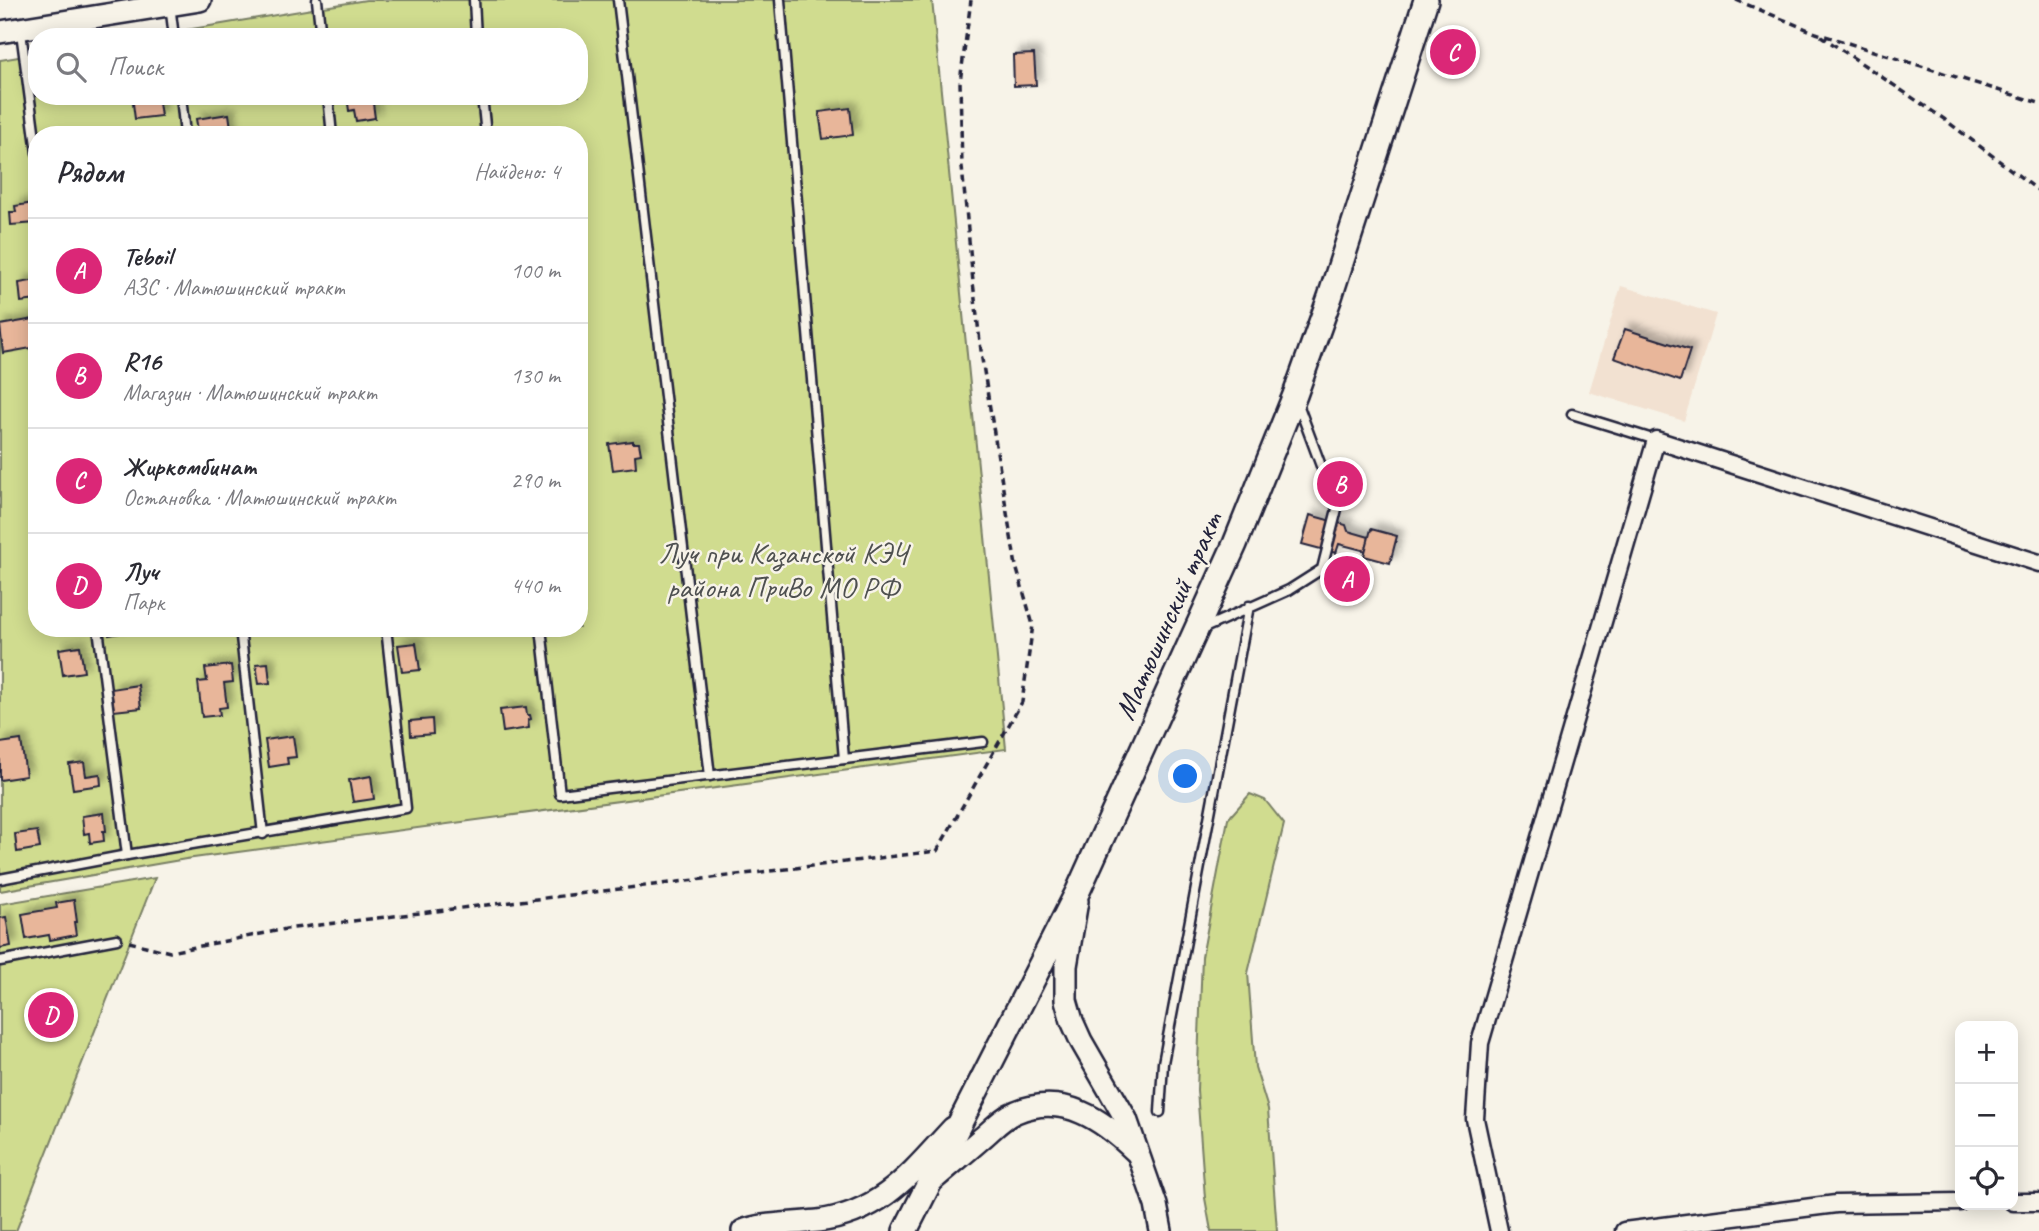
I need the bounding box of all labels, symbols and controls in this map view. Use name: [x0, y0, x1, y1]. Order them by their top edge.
pin: C: [1430, 26, 1476, 78]
search box: [28, 28, 588, 105]
icon: search: [52, 48, 90, 86]
text: Поиск: [108, 50, 163, 83]
text: Рядом: [56, 153, 123, 191]
text: Найдено: 4: [474, 157, 560, 186]
text: Teboil: [123, 240, 172, 273]
text: A: [73, 256, 85, 285]
text: 100 m: [511, 256, 560, 285]
text: АЗС · Матюшинский тракт: [123, 273, 344, 302]
text: R16: [123, 345, 161, 378]
text: B: [73, 361, 85, 390]
text: 130 m: [511, 361, 560, 390]
text: Магазин · Матюшинский тракт: [123, 378, 376, 407]
text: Жиркомбинат: [123, 450, 257, 483]
pin: B: [1317, 458, 1363, 510]
text: C: [74, 466, 84, 495]
text: 290 m: [511, 466, 560, 495]
text: Остановка · Матюшинский тракт: [123, 483, 395, 512]
street label: Матюшинский тракт: [1105, 504, 1232, 725]
park label: Луч при Казанской КЭЧ района ПриВо МО РФ: [659, 534, 911, 606]
pin: A: [1324, 553, 1370, 605]
text: Луч: [123, 555, 158, 588]
text: D: [72, 571, 86, 600]
text: 440 m: [511, 571, 560, 600]
text: Парк: [123, 588, 164, 617]
your location: [1168, 759, 1202, 793]
pin: D: [28, 989, 74, 1041]
map controls: [1955, 1021, 2018, 1210]
button: +: [1955, 1021, 2018, 1084]
button: −: [1955, 1084, 2018, 1147]
button: locate: [1955, 1147, 2018, 1210]

